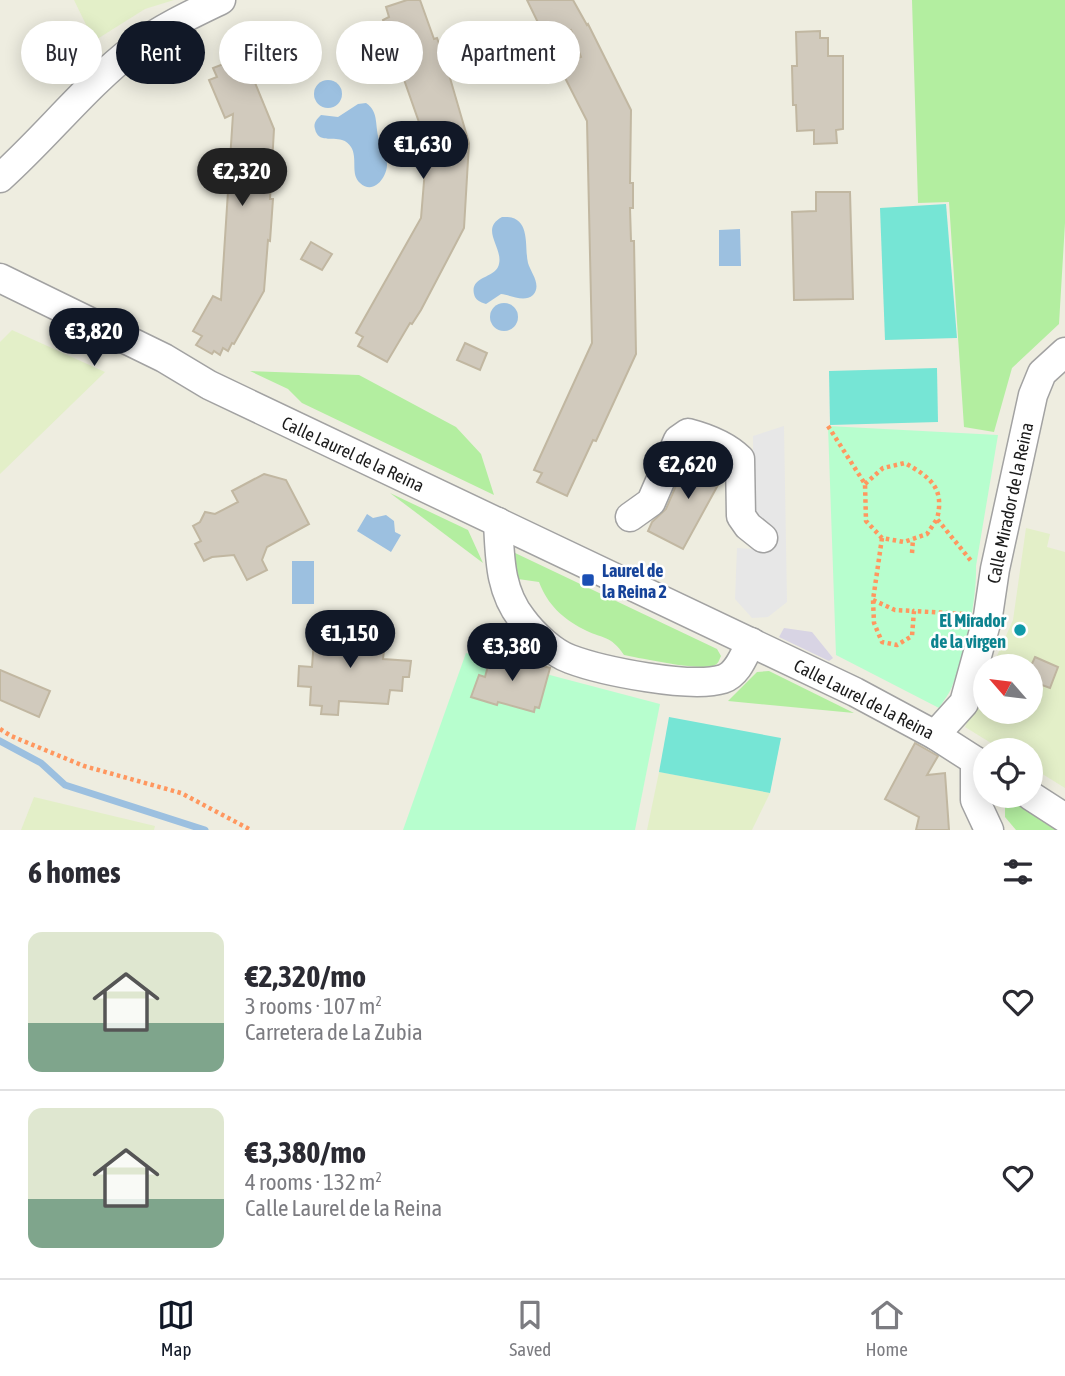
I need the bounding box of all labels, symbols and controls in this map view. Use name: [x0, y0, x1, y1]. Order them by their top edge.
chip: Buy: [21, 21, 102, 84]
chip: Rent: [116, 21, 205, 84]
chip: Filters: [219, 21, 322, 84]
chip: New: [336, 21, 423, 84]
chip: Apartment: [437, 21, 580, 84]
pin: €1,630: [366, 122, 480, 181]
text: €1,630: [394, 131, 452, 157]
pin: €2,320: [185, 148, 299, 208]
text: €2,320: [213, 158, 271, 184]
pin: €3,820: [37, 308, 151, 368]
text: €3,820: [65, 318, 123, 344]
street label: Calle Laurel de la Reina: [279, 412, 427, 496]
street label: Calle Mirador de la Reina: [983, 421, 1037, 585]
pin: €2,620: [631, 442, 745, 501]
text: €2,620: [659, 451, 717, 477]
place label: Laurel de la Reina 2: [602, 560, 667, 602]
marker: Laurel de la Reina 2: [580, 572, 596, 588]
pin: €1,150: [293, 610, 407, 670]
place label: El Mirador de la virgen: [931, 610, 1007, 652]
text: €1,150: [321, 620, 379, 646]
marker: El Mirador de la virgen: [1012, 622, 1028, 638]
pin: €3,380: [455, 624, 569, 683]
text: €3,380: [483, 633, 541, 659]
north arrow: [973, 654, 1043, 724]
map controls: [973, 654, 1043, 808]
street label: Calle Laurel de la Reina: [790, 655, 938, 743]
button: locate: [973, 738, 1043, 808]
icon: filters: [999, 853, 1037, 891]
text: 6 homes: [28, 855, 121, 889]
text: €2,320/mo: [245, 959, 366, 993]
icon: home: [84, 960, 168, 1044]
icon: heart: [999, 983, 1037, 1021]
text: 3 rooms · 107 m²: [245, 993, 382, 1019]
text: Carretera de La Zubia: [245, 1019, 423, 1045]
text: €3,380/mo: [245, 1135, 366, 1169]
icon: home: [84, 1136, 168, 1220]
icon: heart: [999, 1159, 1037, 1197]
text: 4 rooms · 132 m²: [245, 1169, 382, 1195]
text: Calle Laurel de la Reina: [245, 1195, 442, 1221]
tab: Map: [157, 1296, 195, 1360]
tab: Saved: [509, 1296, 551, 1360]
tab: Home: [866, 1296, 908, 1360]

